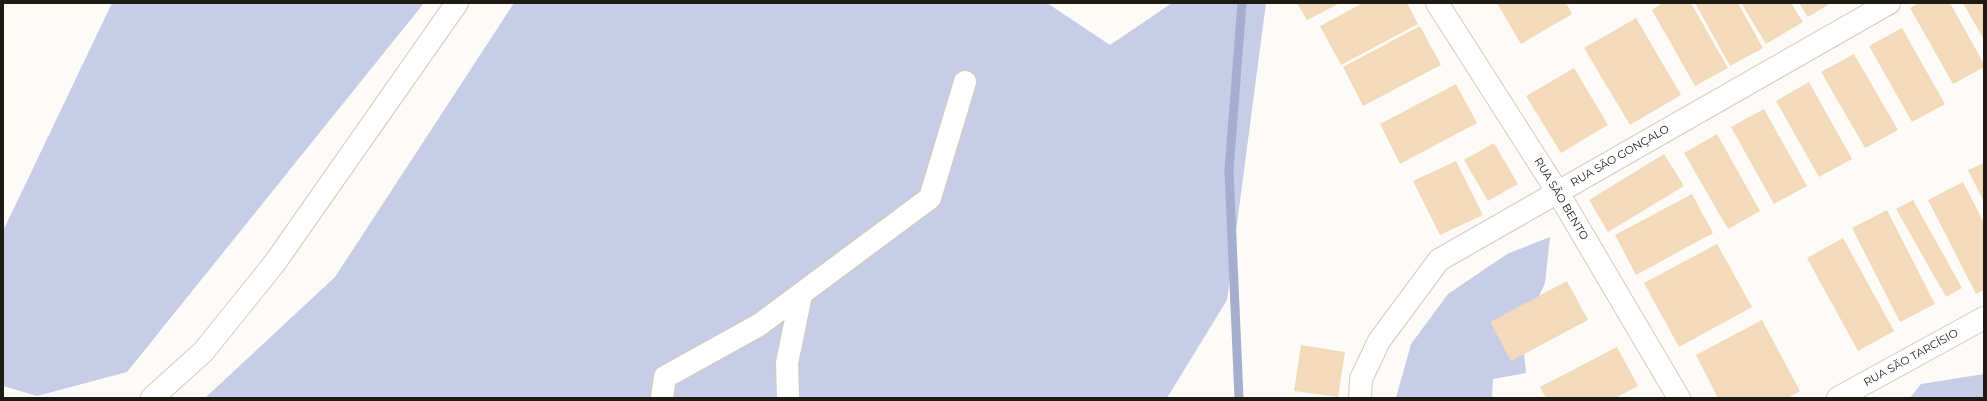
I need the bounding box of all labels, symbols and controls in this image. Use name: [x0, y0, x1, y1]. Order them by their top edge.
street label: RUA SÃO GONÇALO: [1568, 122, 1672, 190]
street label: RUA SÃO BENTO: [1531, 155, 1591, 243]
street label: RUA SÃO TARCÍSIO: [1861, 327, 1961, 389]

